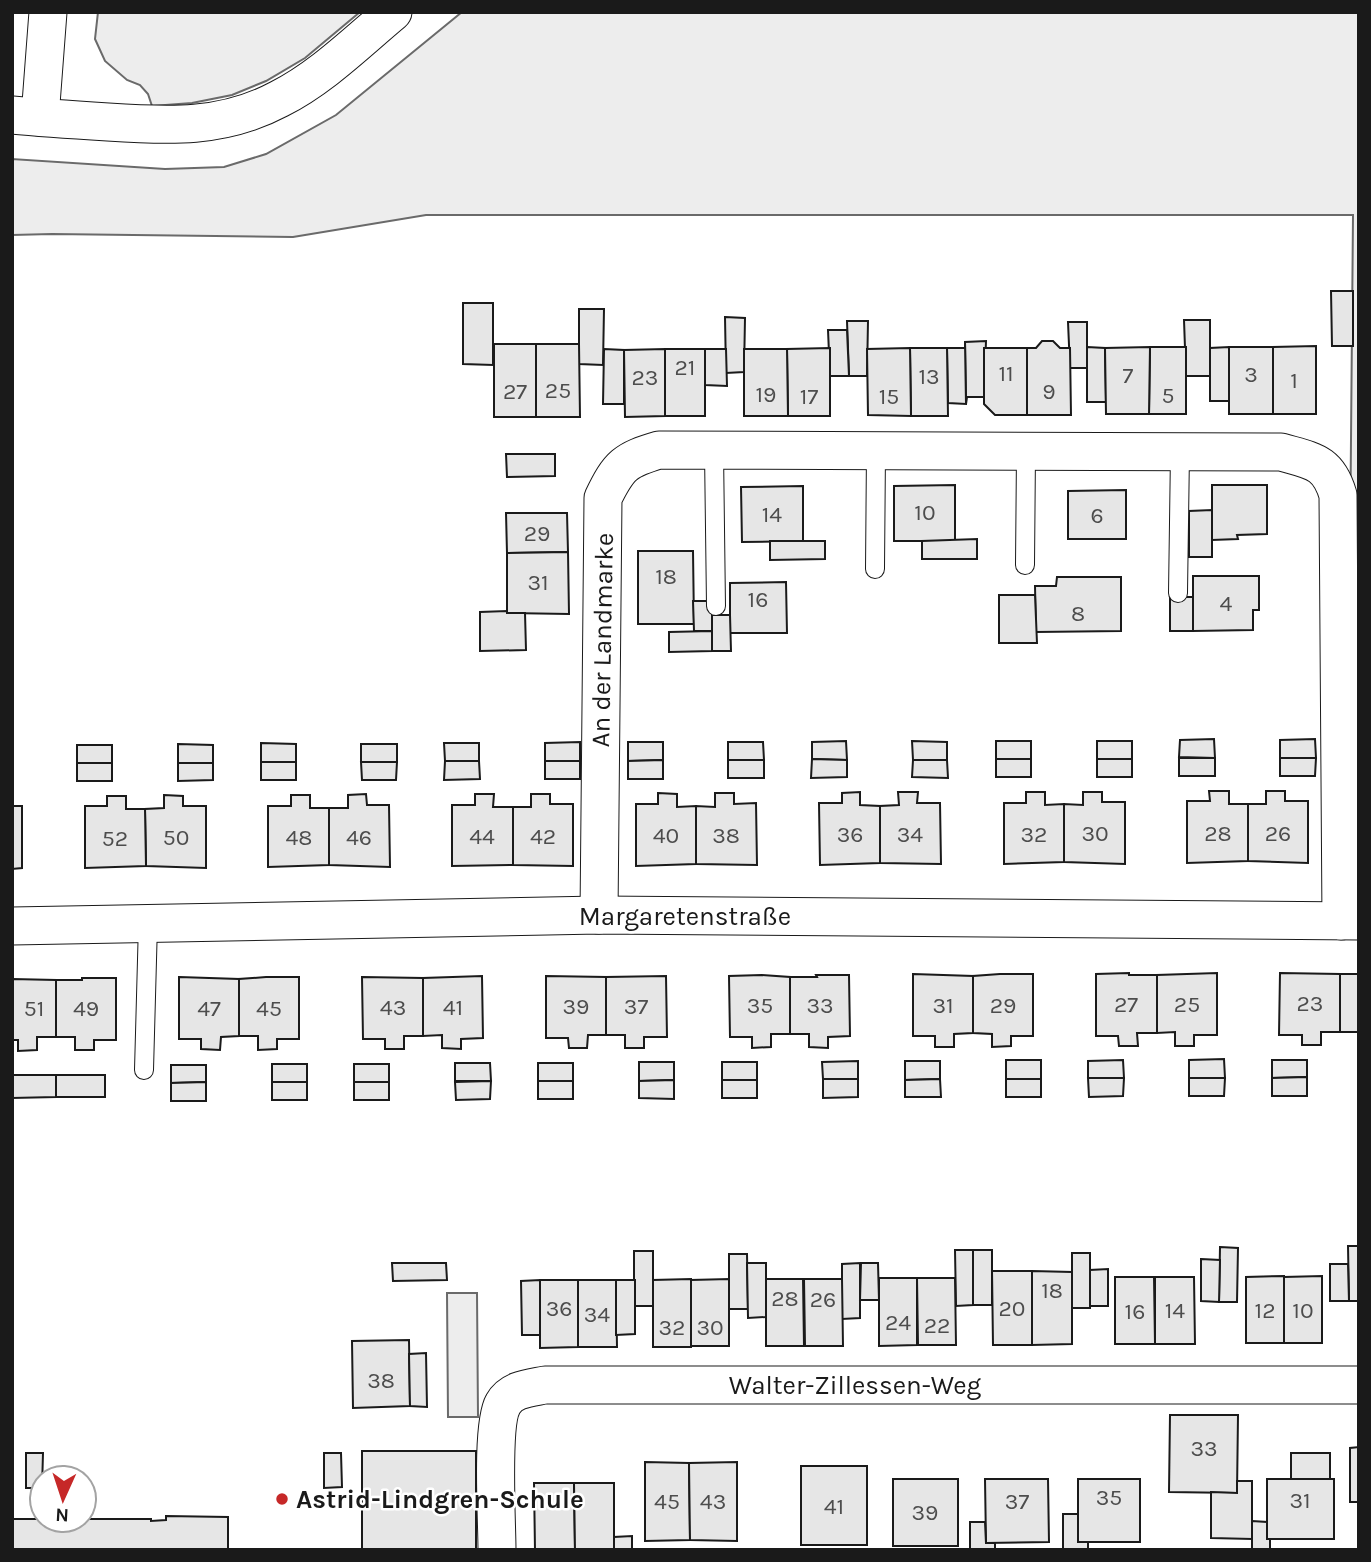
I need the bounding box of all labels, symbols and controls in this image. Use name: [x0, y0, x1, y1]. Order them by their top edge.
house number: 21: [675, 354, 695, 381]
house number: 11: [998, 360, 1014, 387]
house number: 3: [1244, 361, 1258, 388]
house number: 7: [1123, 362, 1134, 389]
house number: 13: [918, 363, 940, 390]
house number: 23: [632, 364, 658, 391]
house number: 1: [1290, 367, 1298, 394]
house number: 25: [545, 377, 571, 404]
house number: 27: [503, 378, 527, 405]
house number: 9: [1042, 378, 1056, 405]
house number: 19: [756, 381, 776, 408]
house number: 5: [1162, 382, 1174, 409]
house number: 17: [800, 383, 818, 410]
house number: 15: [879, 383, 899, 410]
house number: 10: [914, 499, 936, 526]
house number: 14: [762, 501, 782, 528]
house number: 6: [1090, 502, 1104, 529]
house number: 29: [524, 520, 550, 547]
street label: An der Landmarke: [585, 532, 620, 748]
house number: 18: [655, 563, 677, 590]
house number: 31: [527, 569, 549, 596]
house number: 16: [748, 586, 768, 613]
house number: 4: [1220, 590, 1233, 617]
house number: 8: [1071, 600, 1085, 627]
house number: 30: [1081, 820, 1109, 847]
house number: 28: [1204, 820, 1232, 847]
house number: 26: [1265, 820, 1291, 847]
house number: 36: [837, 821, 863, 848]
house number: 34: [897, 821, 923, 848]
house number: 32: [1021, 821, 1047, 848]
house number: 40: [653, 822, 679, 849]
house number: 38: [712, 822, 740, 849]
house number: 44: [469, 823, 495, 850]
house number: 42: [530, 823, 556, 850]
house number: 50: [163, 824, 189, 851]
house number: 48: [286, 824, 312, 851]
house number: 46: [346, 824, 372, 851]
house number: 52: [102, 825, 128, 852]
street label: Margaretenstraße: [579, 901, 791, 932]
house number: 23: [1297, 990, 1323, 1017]
house number: 27: [1114, 991, 1138, 1018]
house number: 25: [1174, 991, 1200, 1018]
house number: 35: [747, 992, 773, 1019]
house number: 33: [806, 992, 834, 1019]
house number: 31: [932, 992, 954, 1019]
house number: 29: [990, 992, 1016, 1019]
house number: 39: [563, 993, 589, 1020]
house number: 37: [624, 993, 648, 1020]
house number: 43: [380, 994, 406, 1021]
house number: 41: [443, 994, 463, 1021]
house number: 51: [24, 995, 44, 1022]
house number: 49: [73, 995, 99, 1022]
house number: 47: [197, 995, 221, 1022]
house number: 45: [256, 995, 282, 1022]
house number: 18: [1041, 1277, 1063, 1304]
house number: 28: [771, 1285, 799, 1312]
house number: 26: [810, 1286, 836, 1313]
house number: 36: [546, 1295, 572, 1322]
house number: 20: [999, 1295, 1025, 1322]
house number: 14: [1165, 1297, 1185, 1324]
house number: 12: [1255, 1297, 1275, 1324]
house number: 10: [1292, 1297, 1314, 1324]
house number: 16: [1125, 1298, 1145, 1325]
house number: 34: [584, 1301, 610, 1328]
house number: 24: [885, 1309, 911, 1336]
house number: 22: [924, 1312, 950, 1339]
house number: 32: [659, 1314, 685, 1341]
house number: 30: [696, 1314, 724, 1341]
house number: 38: [367, 1367, 395, 1394]
street label: Walter-Zillessen-Weg: [729, 1370, 982, 1401]
house number: 33: [1190, 1435, 1218, 1462]
north arrow: [28, 1464, 98, 1534]
place label: Astrid-Lindgren-Schule: [296, 1484, 584, 1515]
house number: 35: [1096, 1484, 1122, 1511]
house number: 31: [1289, 1487, 1311, 1514]
house number: 45: [654, 1488, 680, 1515]
house number: 43: [700, 1488, 726, 1515]
house number: 37: [1005, 1488, 1029, 1515]
marker: Astrid-Lindgren-Schule: [274, 1491, 290, 1507]
house number: 41: [824, 1493, 844, 1520]
house number: 39: [912, 1499, 938, 1526]
text: N: [55, 1504, 70, 1526]

